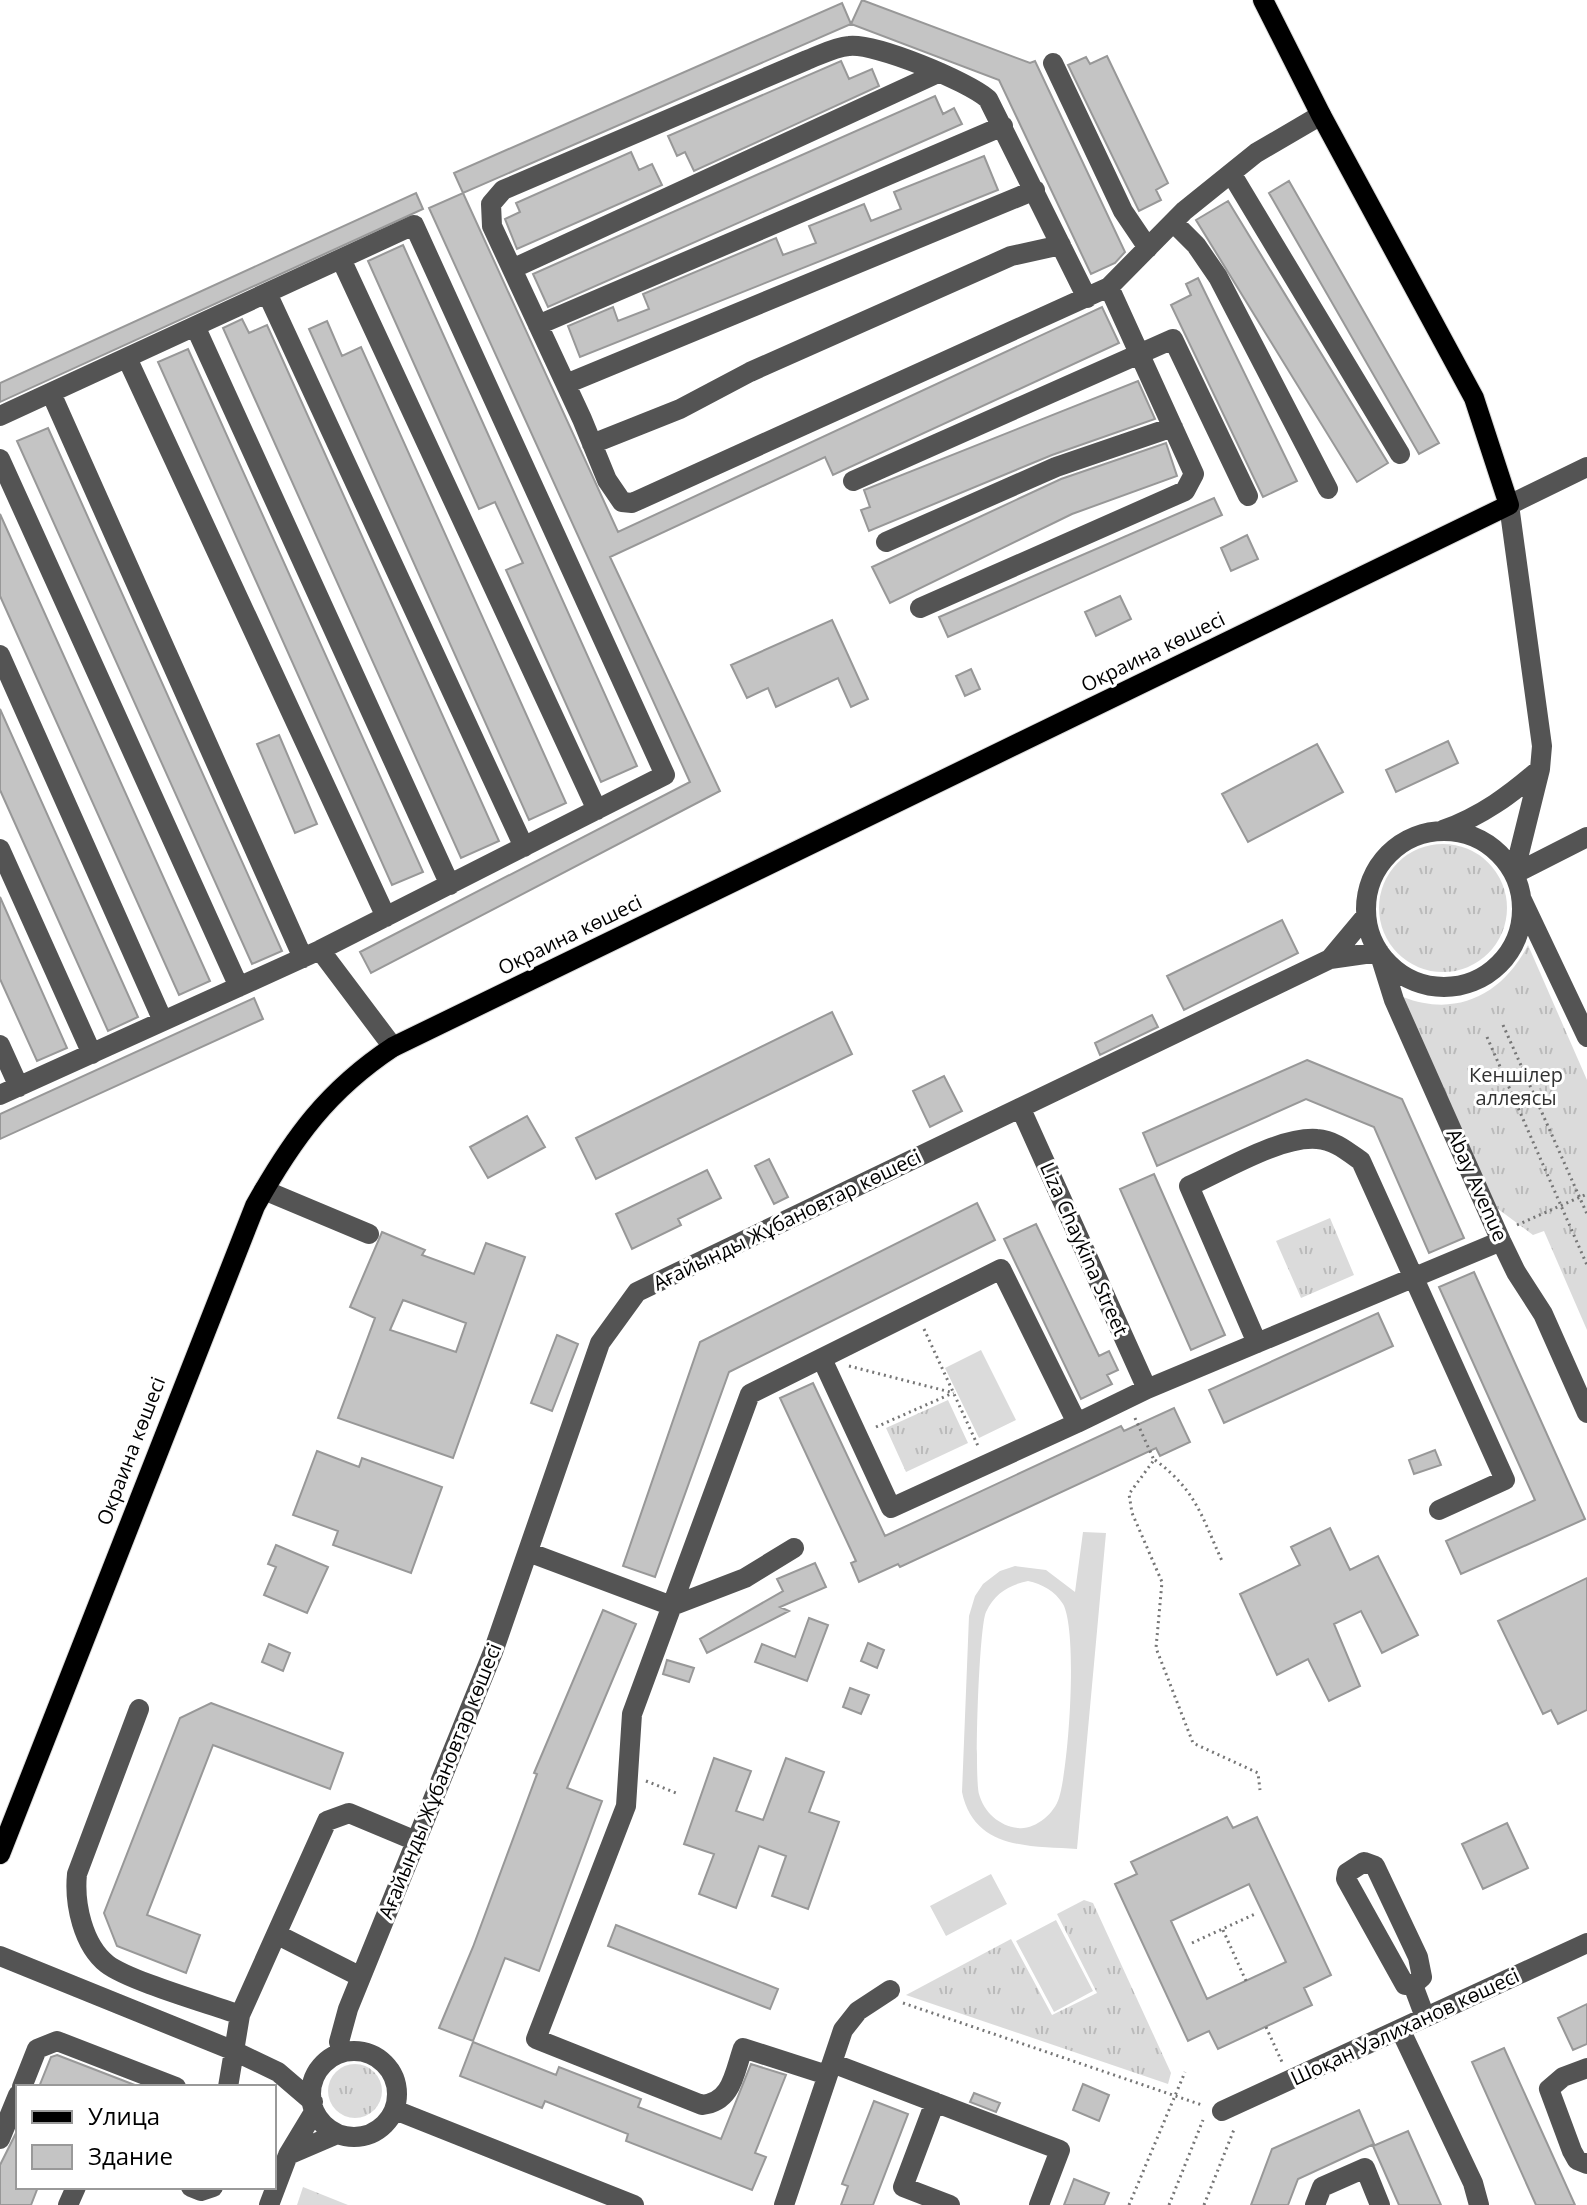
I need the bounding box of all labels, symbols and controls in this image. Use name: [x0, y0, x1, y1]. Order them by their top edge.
street label: Окраина көшесі: [1076, 605, 1229, 698]
street label: Окраина көшесі: [493, 888, 646, 981]
park label: Кеншілер аллеясы: [1469, 1061, 1563, 1111]
street label: Abay Avenue: [1441, 1124, 1514, 1245]
street label: Ағайынды Жұбановтар көшесі: [648, 1143, 925, 1296]
street label: Liza Chaykina Street: [1034, 1158, 1135, 1340]
street label: Окраина көшесі: [90, 1373, 171, 1529]
street label: Ағайынды Жұбановтар көшесі: [372, 1639, 507, 1923]
street label: Шоқан Уәлиханов көшесі: [1286, 1962, 1523, 2091]
legend: [16, 2085, 276, 2189]
text: Улица: [88, 2099, 160, 2132]
text: Здание: [88, 2139, 173, 2172]

